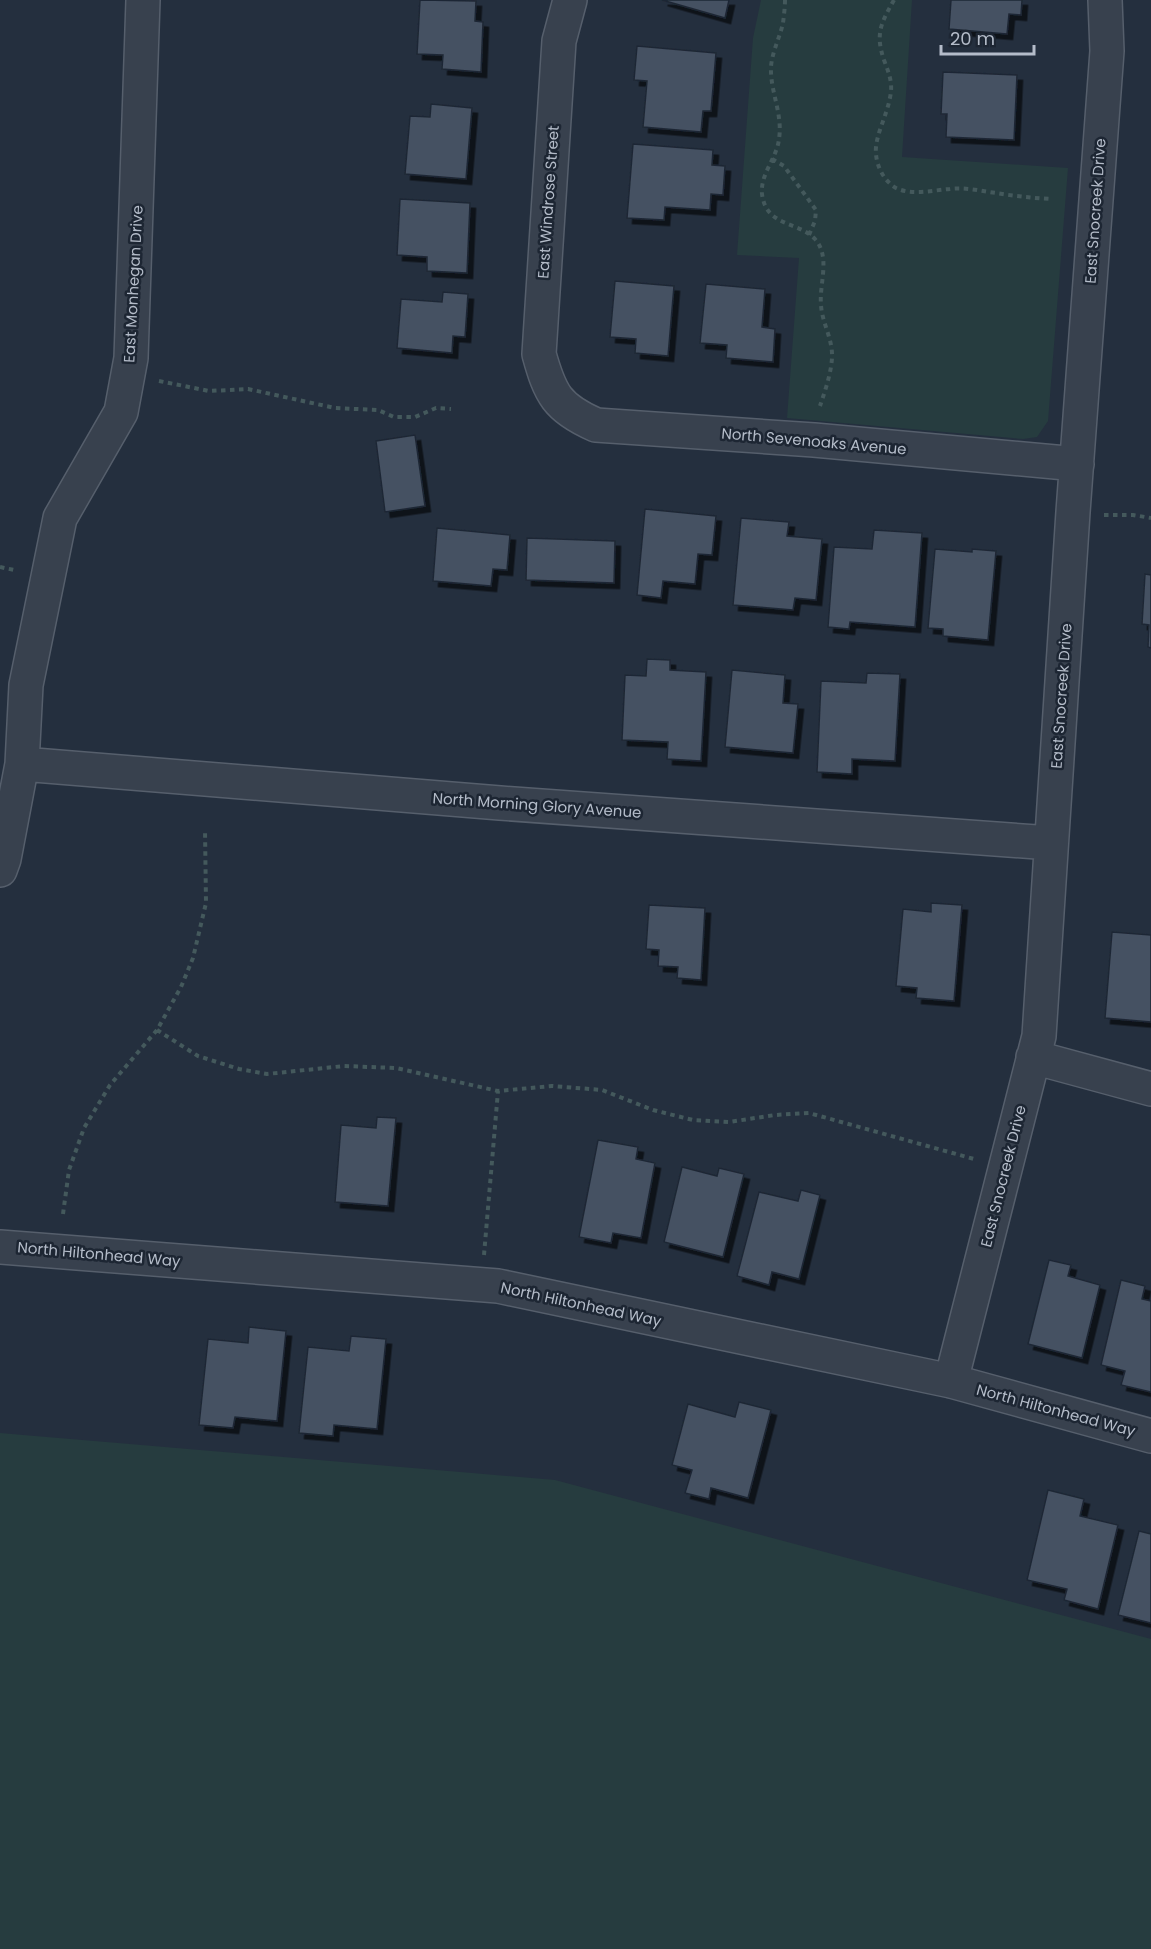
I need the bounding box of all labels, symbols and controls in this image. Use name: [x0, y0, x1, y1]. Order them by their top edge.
scale bar: [941, 18, 1034, 56]
text: 20 m: [950, 26, 995, 51]
street label: East Windrose Street: [532, 125, 564, 279]
street label: East Snocreek Drive: [1079, 138, 1111, 284]
street label: East Monhegan Drive: [118, 205, 148, 363]
street label: North Sevenoaks Avenue: [721, 422, 907, 460]
street label: East Snocreek Drive: [1045, 623, 1077, 769]
street label: North Morning Glory Avenue: [432, 787, 642, 823]
street label: East Snocreek Drive: [975, 1103, 1031, 1249]
street label: North Hiltonhead Way: [17, 1236, 182, 1272]
street label: North Hiltonhead Way: [499, 1277, 664, 1331]
street label: North Hiltonhead Way: [974, 1379, 1138, 1441]

